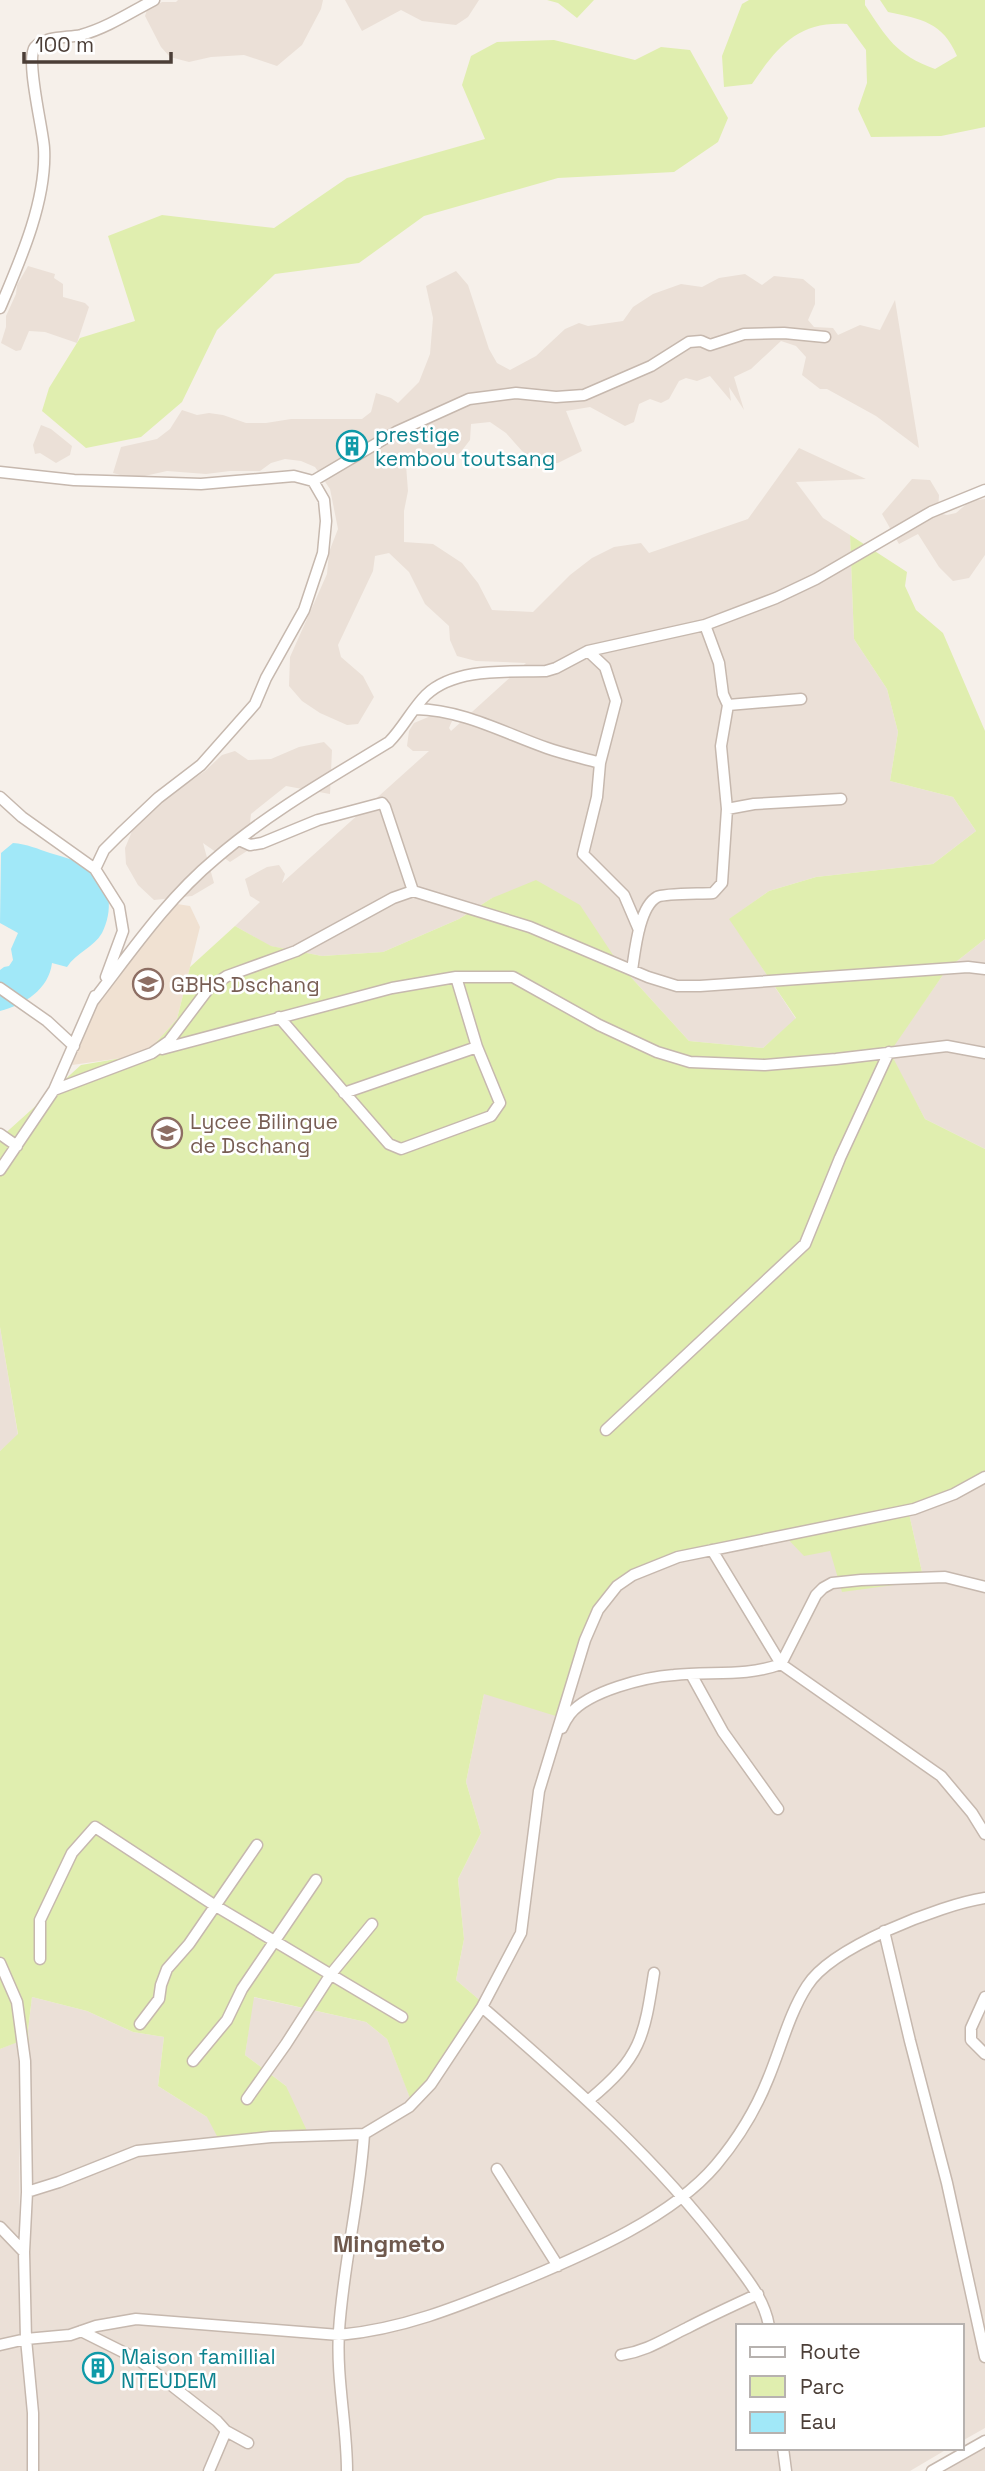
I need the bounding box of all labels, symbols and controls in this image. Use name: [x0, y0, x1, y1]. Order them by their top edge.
scale bar: [24, 21, 172, 65]
text: 100 m: [35, 31, 94, 58]
place label: prestige kembou toutsang: [375, 421, 555, 472]
building icon: prestige kembou toutsang: [335, 429, 369, 463]
school or university icon: GBHS Dschang: [131, 967, 165, 1001]
place label: GBHS Dschang: [171, 971, 320, 998]
place label: Lycee Bilingue de Dschang: [190, 1108, 338, 1159]
school or university icon: Lycee Bilingue de Dschang: [150, 1116, 184, 1150]
district label: Mingmeto: [333, 2229, 445, 2259]
legend: [736, 2324, 964, 2450]
text: Route: [800, 2338, 861, 2365]
place label: Maison famillial NTEUDEM: [121, 2343, 276, 2394]
building icon: Maison famillial NTEUDEM: [81, 2351, 115, 2385]
text: Parc: [800, 2373, 845, 2400]
text: Eau: [800, 2408, 837, 2435]

